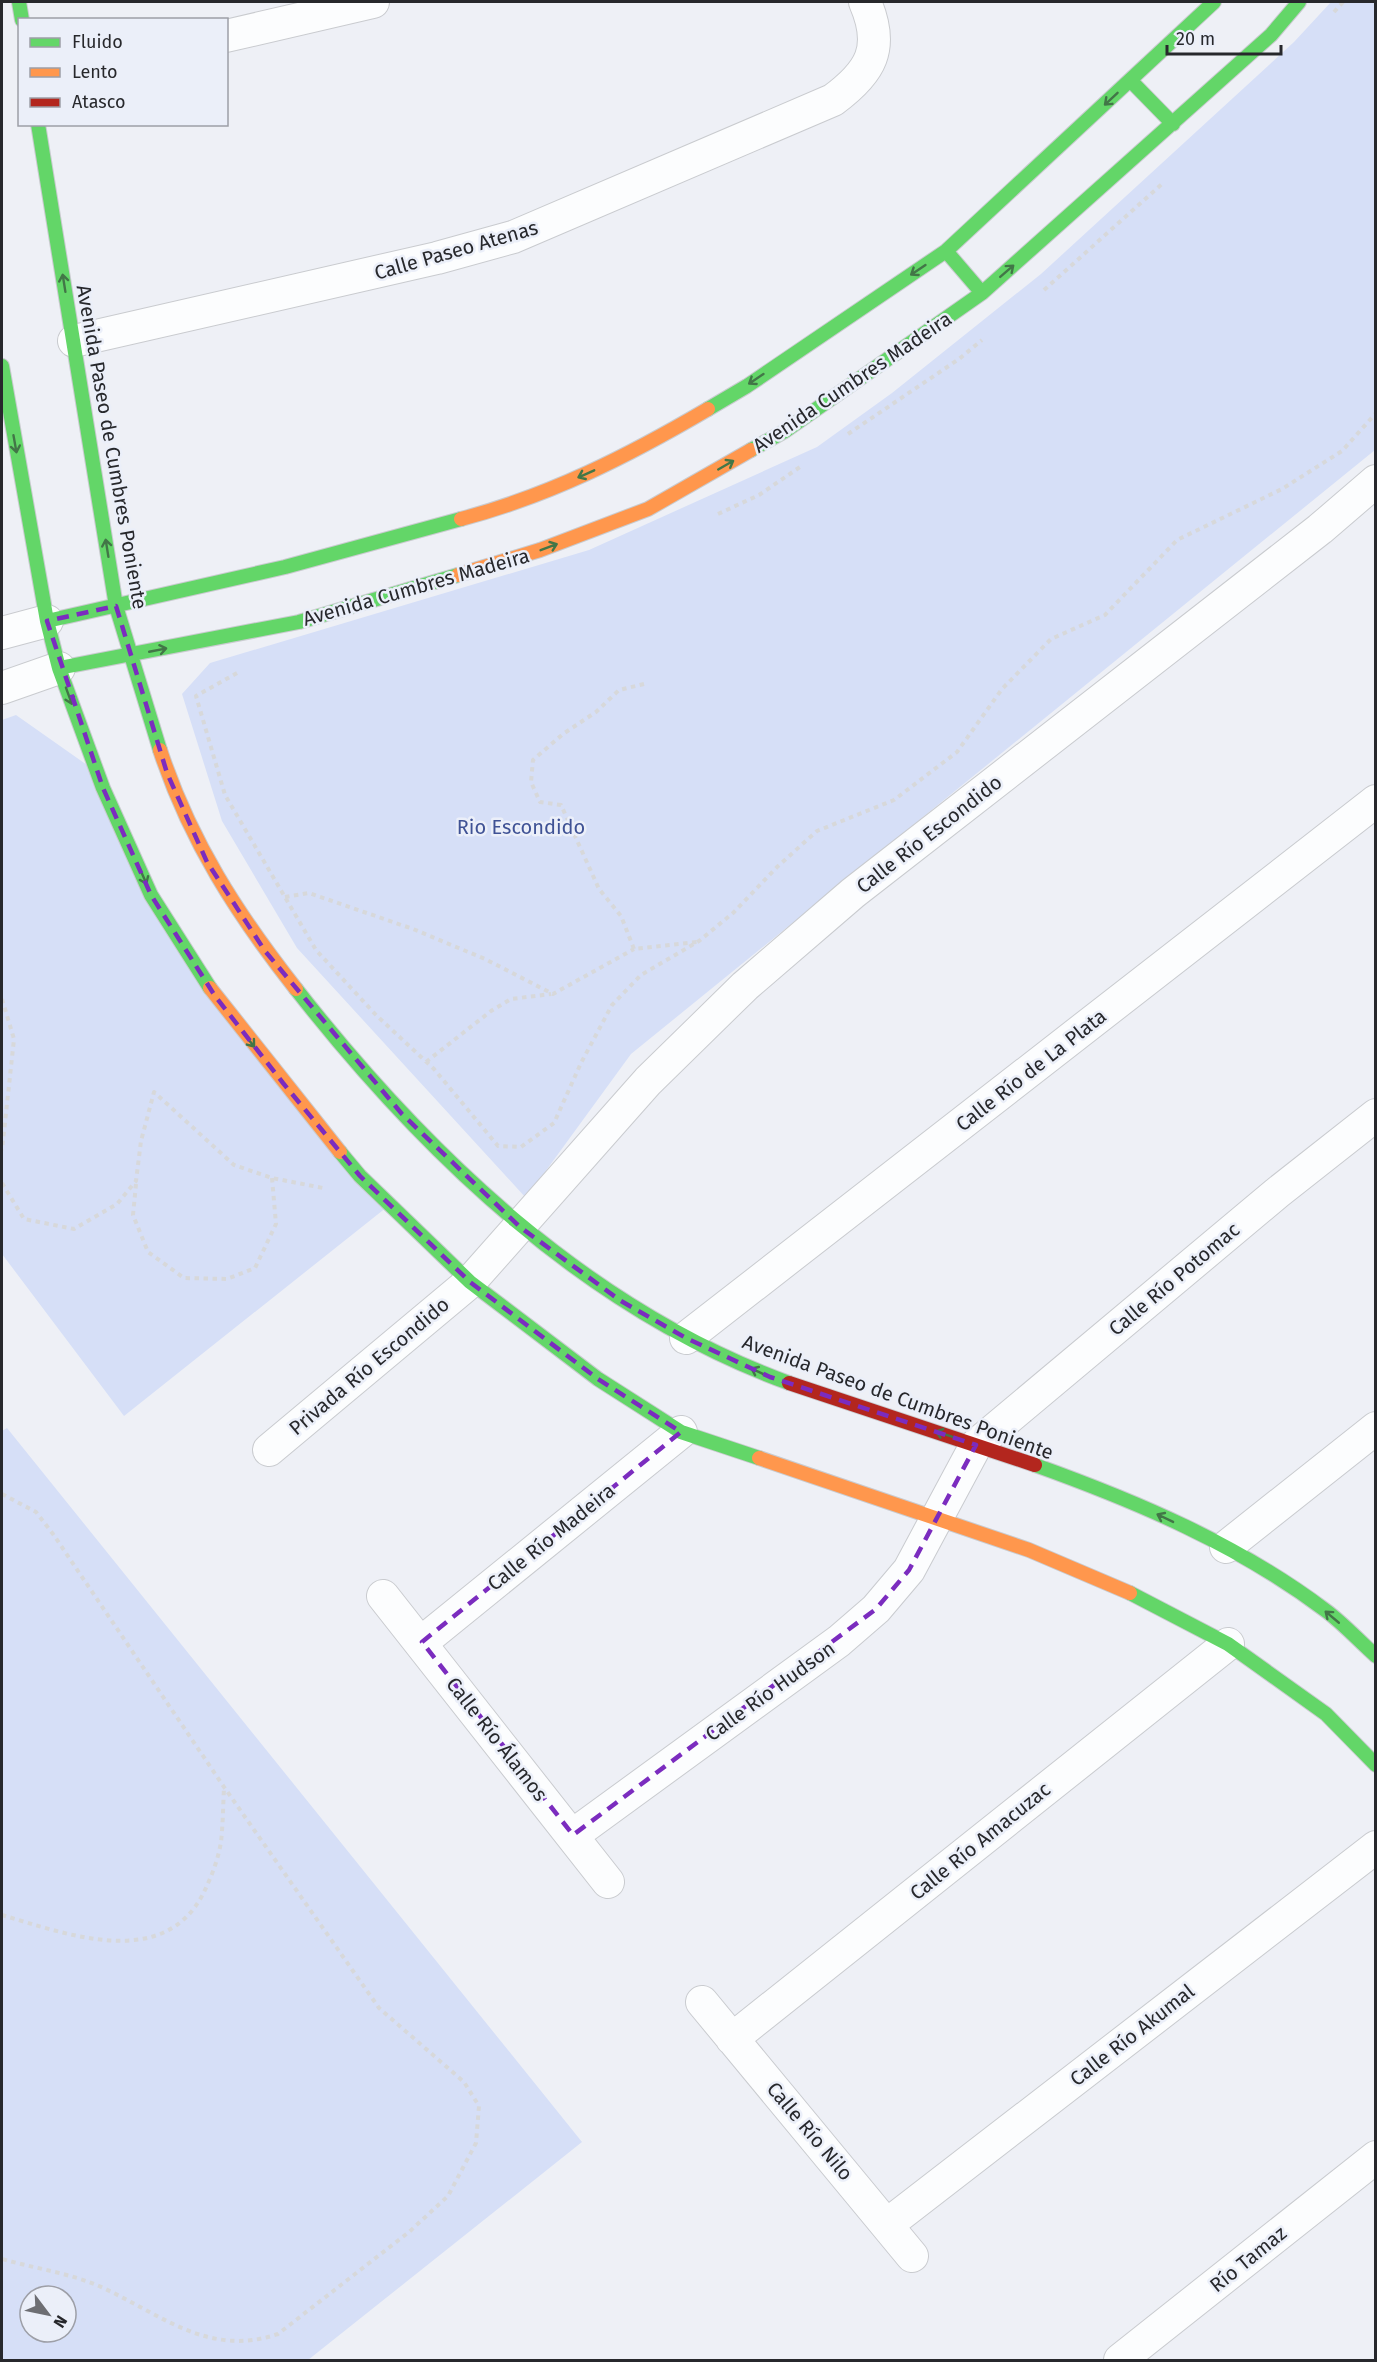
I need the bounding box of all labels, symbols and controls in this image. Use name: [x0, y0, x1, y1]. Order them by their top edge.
legend: [18, 18, 228, 126]
scale bar: [1167, 18, 1281, 56]
text: 20 m: [1176, 28, 1215, 50]
text: Fluido: [72, 31, 123, 53]
text: Lento: [72, 61, 118, 83]
text: Atasco: [72, 91, 125, 113]
one-way arrow: [1103, 92, 1118, 106]
street label: Calle Paseo Atenas: [371, 215, 541, 285]
one-way arrow: [910, 264, 926, 276]
one-way arrow: [999, 264, 1014, 278]
one-way arrow: [58, 274, 69, 293]
street label: Avenida Paseo de Cumbres Poniente: [72, 283, 152, 611]
street label: Avenida Cumbres Madeira: [748, 306, 956, 458]
one-way arrow: [749, 373, 765, 385]
one-way arrow: [10, 434, 21, 454]
one-way arrow: [716, 459, 734, 470]
one-way arrow: [577, 469, 596, 480]
one-way arrow: [101, 539, 112, 559]
one-way arrow: [539, 540, 558, 551]
street label: Avenida Cumbres Madeira: [300, 543, 532, 631]
one-way arrow: [148, 644, 167, 655]
one-way arrow: [65, 686, 76, 705]
street label: Calle Río Escondido: [851, 770, 1007, 898]
park label: Rio Escondido: [457, 815, 585, 839]
one-way arrow: [138, 867, 149, 885]
street label: Calle Río de La Plata: [951, 1004, 1111, 1136]
one-way arrow: [243, 1031, 255, 1047]
street label: Calle Río Potomac: [1104, 1217, 1244, 1341]
street label: Privada Río Escondido: [284, 1292, 454, 1440]
street label: Avenida Paseo de Cumbres Poniente: [739, 1329, 1057, 1465]
one-way arrow: [750, 1365, 768, 1376]
one-way arrow: [935, 1428, 954, 1439]
street label: Calle Río Madeira: [482, 1478, 620, 1596]
one-way arrow: [1157, 1511, 1175, 1523]
one-way arrow: [1325, 1610, 1340, 1624]
street label: Calle Río Hudson: [701, 1636, 839, 1746]
street label: Calle Río Álamos: [441, 1672, 553, 1806]
street label: Calle Río Amacuzac: [905, 1777, 1055, 1905]
street label: Calle Río Akumal: [1065, 1979, 1199, 2091]
street label: Calle Río Nilo: [762, 2077, 858, 2185]
street label: Río Tamaz: [1205, 2221, 1291, 2297]
north arrow: [18, 2284, 78, 2344]
text: N: [49, 2312, 71, 2331]

